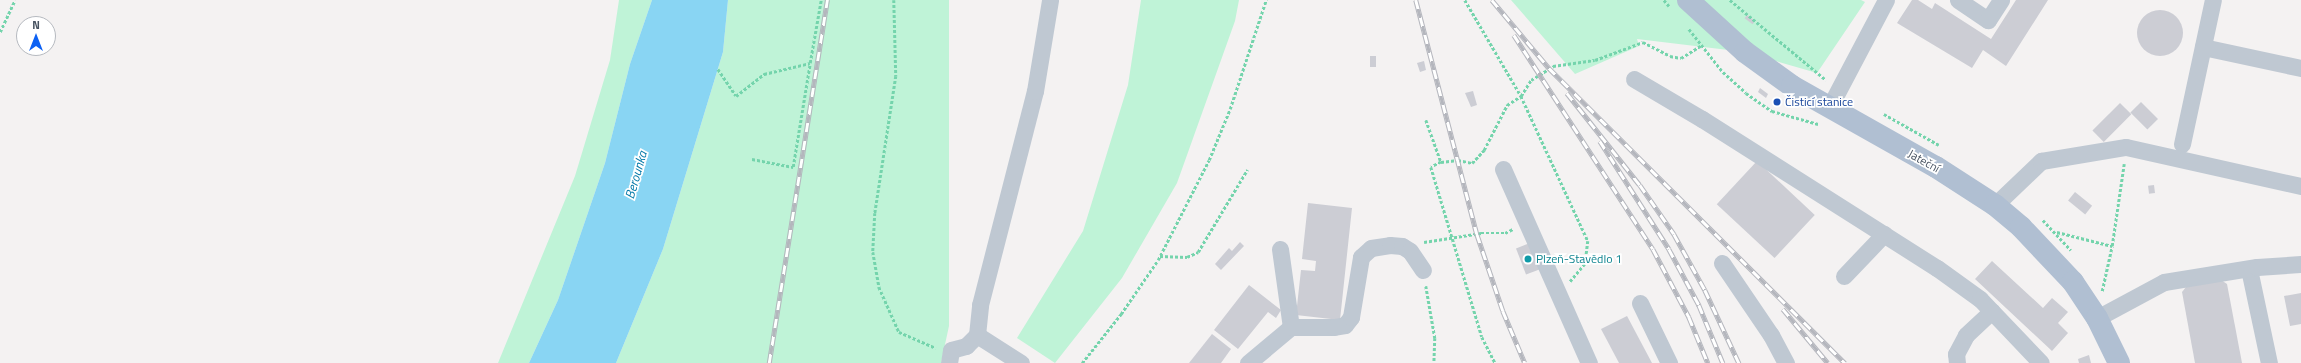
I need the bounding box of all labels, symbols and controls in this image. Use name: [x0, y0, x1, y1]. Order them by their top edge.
north arrow: [16, 16, 56, 56]
text: N: [32, 17, 40, 33]
place label: Čisticí stanice: [1785, 95, 1853, 109]
marker: Čisticí stanice: [1772, 97, 1782, 107]
street label: Jateční: [1906, 146, 1942, 176]
water label: Berounka: [622, 149, 650, 201]
place label: Plzeň-Stavědlo 1: [1536, 252, 1622, 266]
marker: Plzeň-Stavědlo 1: [1523, 254, 1533, 264]

